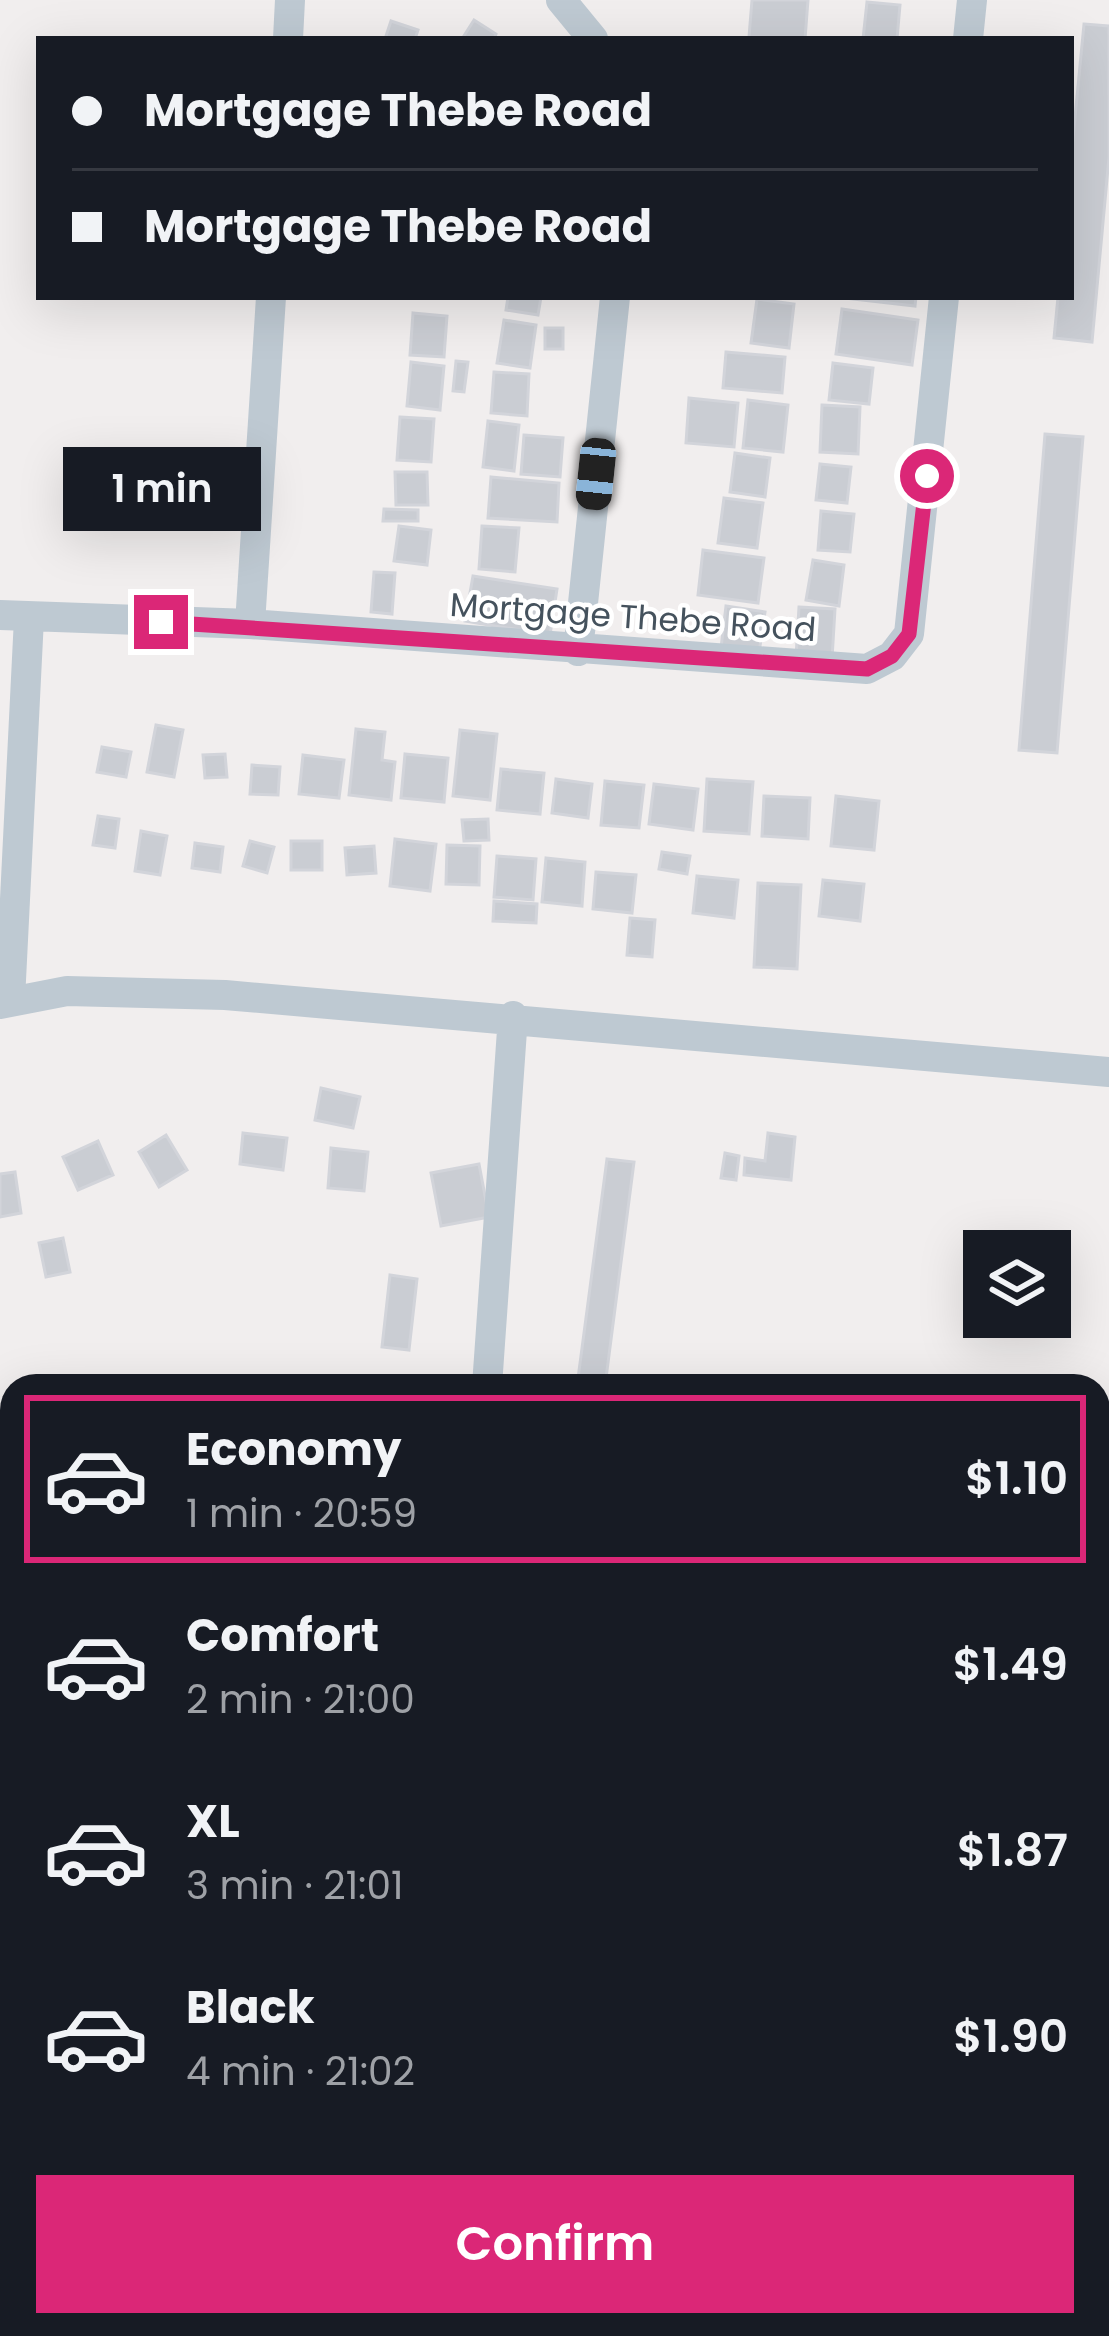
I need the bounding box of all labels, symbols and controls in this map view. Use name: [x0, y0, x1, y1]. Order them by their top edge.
text: Mortgage Thebe Road: [144, 79, 652, 142]
text: Mortgage Thebe Road: [144, 195, 652, 258]
car: [574, 436, 618, 512]
callout: 1 min: [62, 448, 260, 532]
route start: [900, 449, 954, 503]
text: 1 min: [112, 461, 212, 516]
street label: Mortgage Thebe Road: [448, 581, 818, 653]
route end: [134, 595, 188, 649]
map controls: [963, 1230, 1071, 1338]
button: layers: [963, 1230, 1071, 1338]
text: Economy: [186, 1418, 401, 1481]
icon: car: [42, 1425, 150, 1533]
text: $1.10: [965, 1447, 1068, 1510]
text: 1 min · 20:59: [186, 1486, 417, 1541]
text: Comfort: [186, 1604, 379, 1667]
icon: car: [42, 1611, 150, 1719]
text: $1.49: [953, 1633, 1068, 1696]
text: 2 min · 21:00: [186, 1672, 415, 1727]
text: XL: [186, 1790, 240, 1853]
icon: car: [42, 1797, 150, 1905]
text: $1.87: [957, 1819, 1068, 1882]
text: 3 min · 21:01: [186, 1858, 403, 1913]
text: Black: [186, 1976, 315, 2039]
icon: car: [42, 1983, 150, 2091]
text: $1.90: [953, 2005, 1068, 2068]
text: 4 min · 21:02: [186, 2044, 415, 2099]
button: Confirm: [36, 2175, 1074, 2313]

